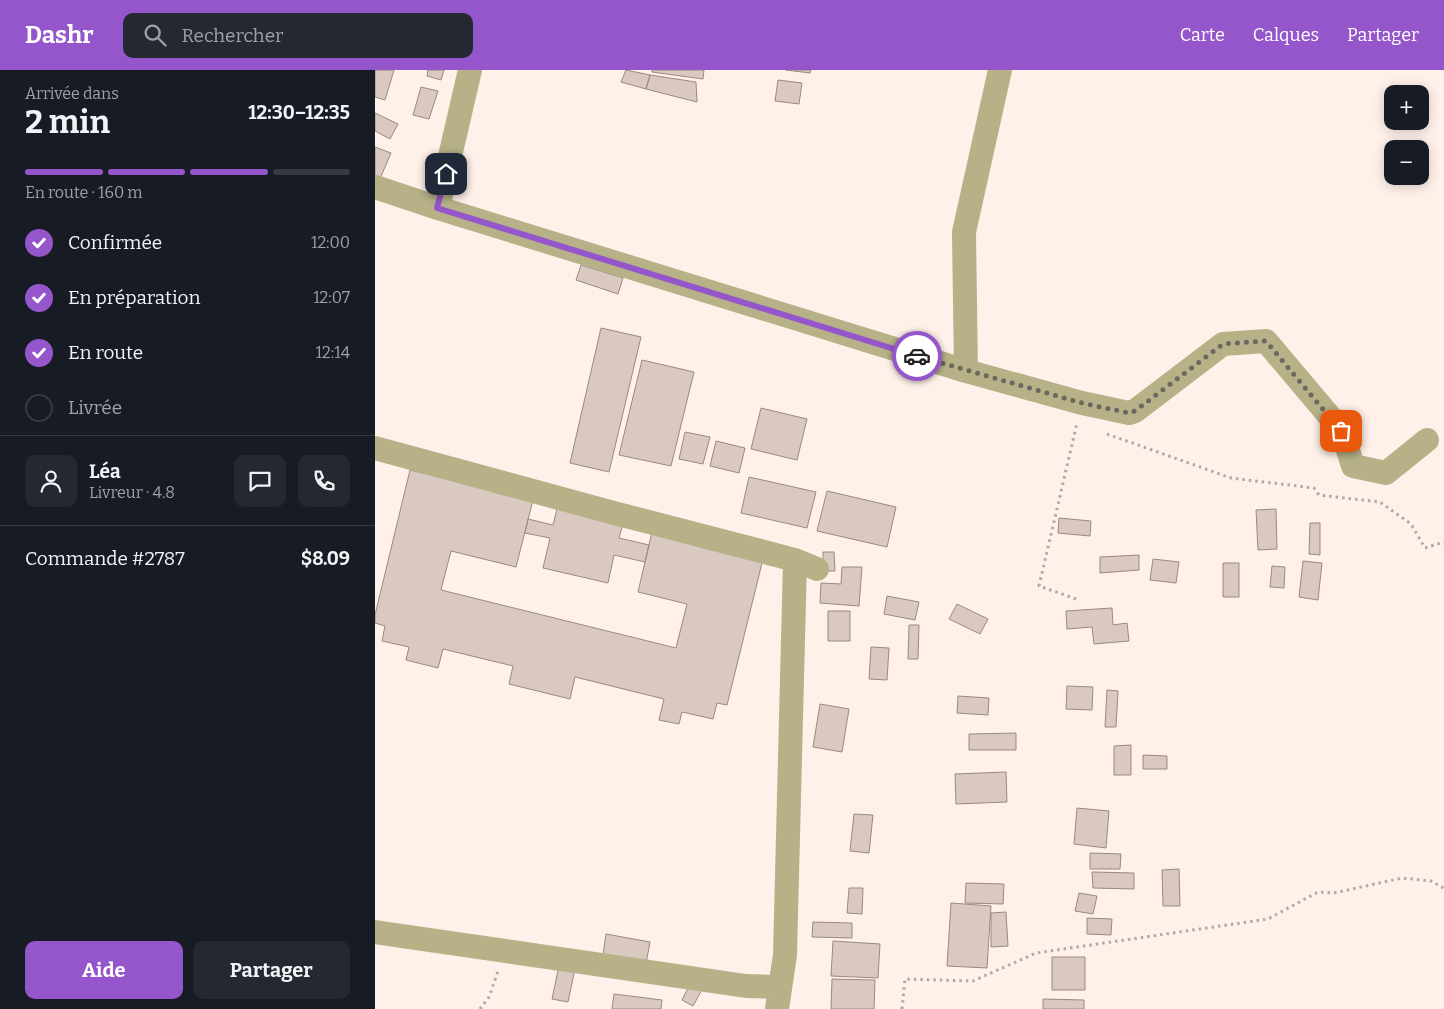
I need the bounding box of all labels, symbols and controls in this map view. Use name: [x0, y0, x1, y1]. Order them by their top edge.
search box: [123, 13, 473, 58]
text: Dashr: [25, 21, 93, 49]
icon: search: [141, 21, 169, 49]
text: Rechercher: [181, 24, 283, 47]
text: Carte: [1180, 24, 1225, 46]
text: Calques: [1253, 24, 1319, 46]
text: Partager: [1347, 24, 1419, 46]
text: Arrivée dans: [25, 84, 119, 103]
map controls: [1384, 85, 1429, 185]
button: +: [1384, 85, 1429, 130]
text: 12:30–12:35: [248, 101, 350, 124]
text: 2 min: [25, 103, 110, 141]
button: −: [1384, 140, 1429, 185]
pin: [425, 153, 467, 195]
icon: home: [432, 160, 460, 188]
text: En route · 160 m: [25, 183, 143, 202]
icon: check: [25, 229, 53, 257]
text: Confirmée: [68, 231, 162, 254]
text: 12:00: [311, 233, 350, 252]
icon: check: [25, 284, 53, 312]
text: En préparation: [68, 286, 201, 309]
text: 12:07: [313, 288, 350, 307]
courier: [892, 331, 942, 381]
icon: check: [25, 339, 53, 367]
text: En route: [68, 341, 143, 364]
icon: car: [903, 342, 931, 370]
text: 12:14: [316, 343, 350, 362]
text: Livrée: [68, 396, 122, 419]
pin: [1320, 410, 1362, 452]
icon: bag: [1327, 417, 1355, 445]
button: person: [25, 455, 77, 507]
button: chat: [234, 455, 286, 507]
button: phone: [298, 455, 350, 507]
text: Léa: [89, 460, 121, 483]
text: Livreur · 4.8: [89, 483, 175, 502]
text: Commande #2787: [25, 547, 185, 570]
text: $8.09: [301, 547, 350, 570]
button: Aide: [25, 941, 183, 999]
button: Partager: [193, 941, 350, 999]

